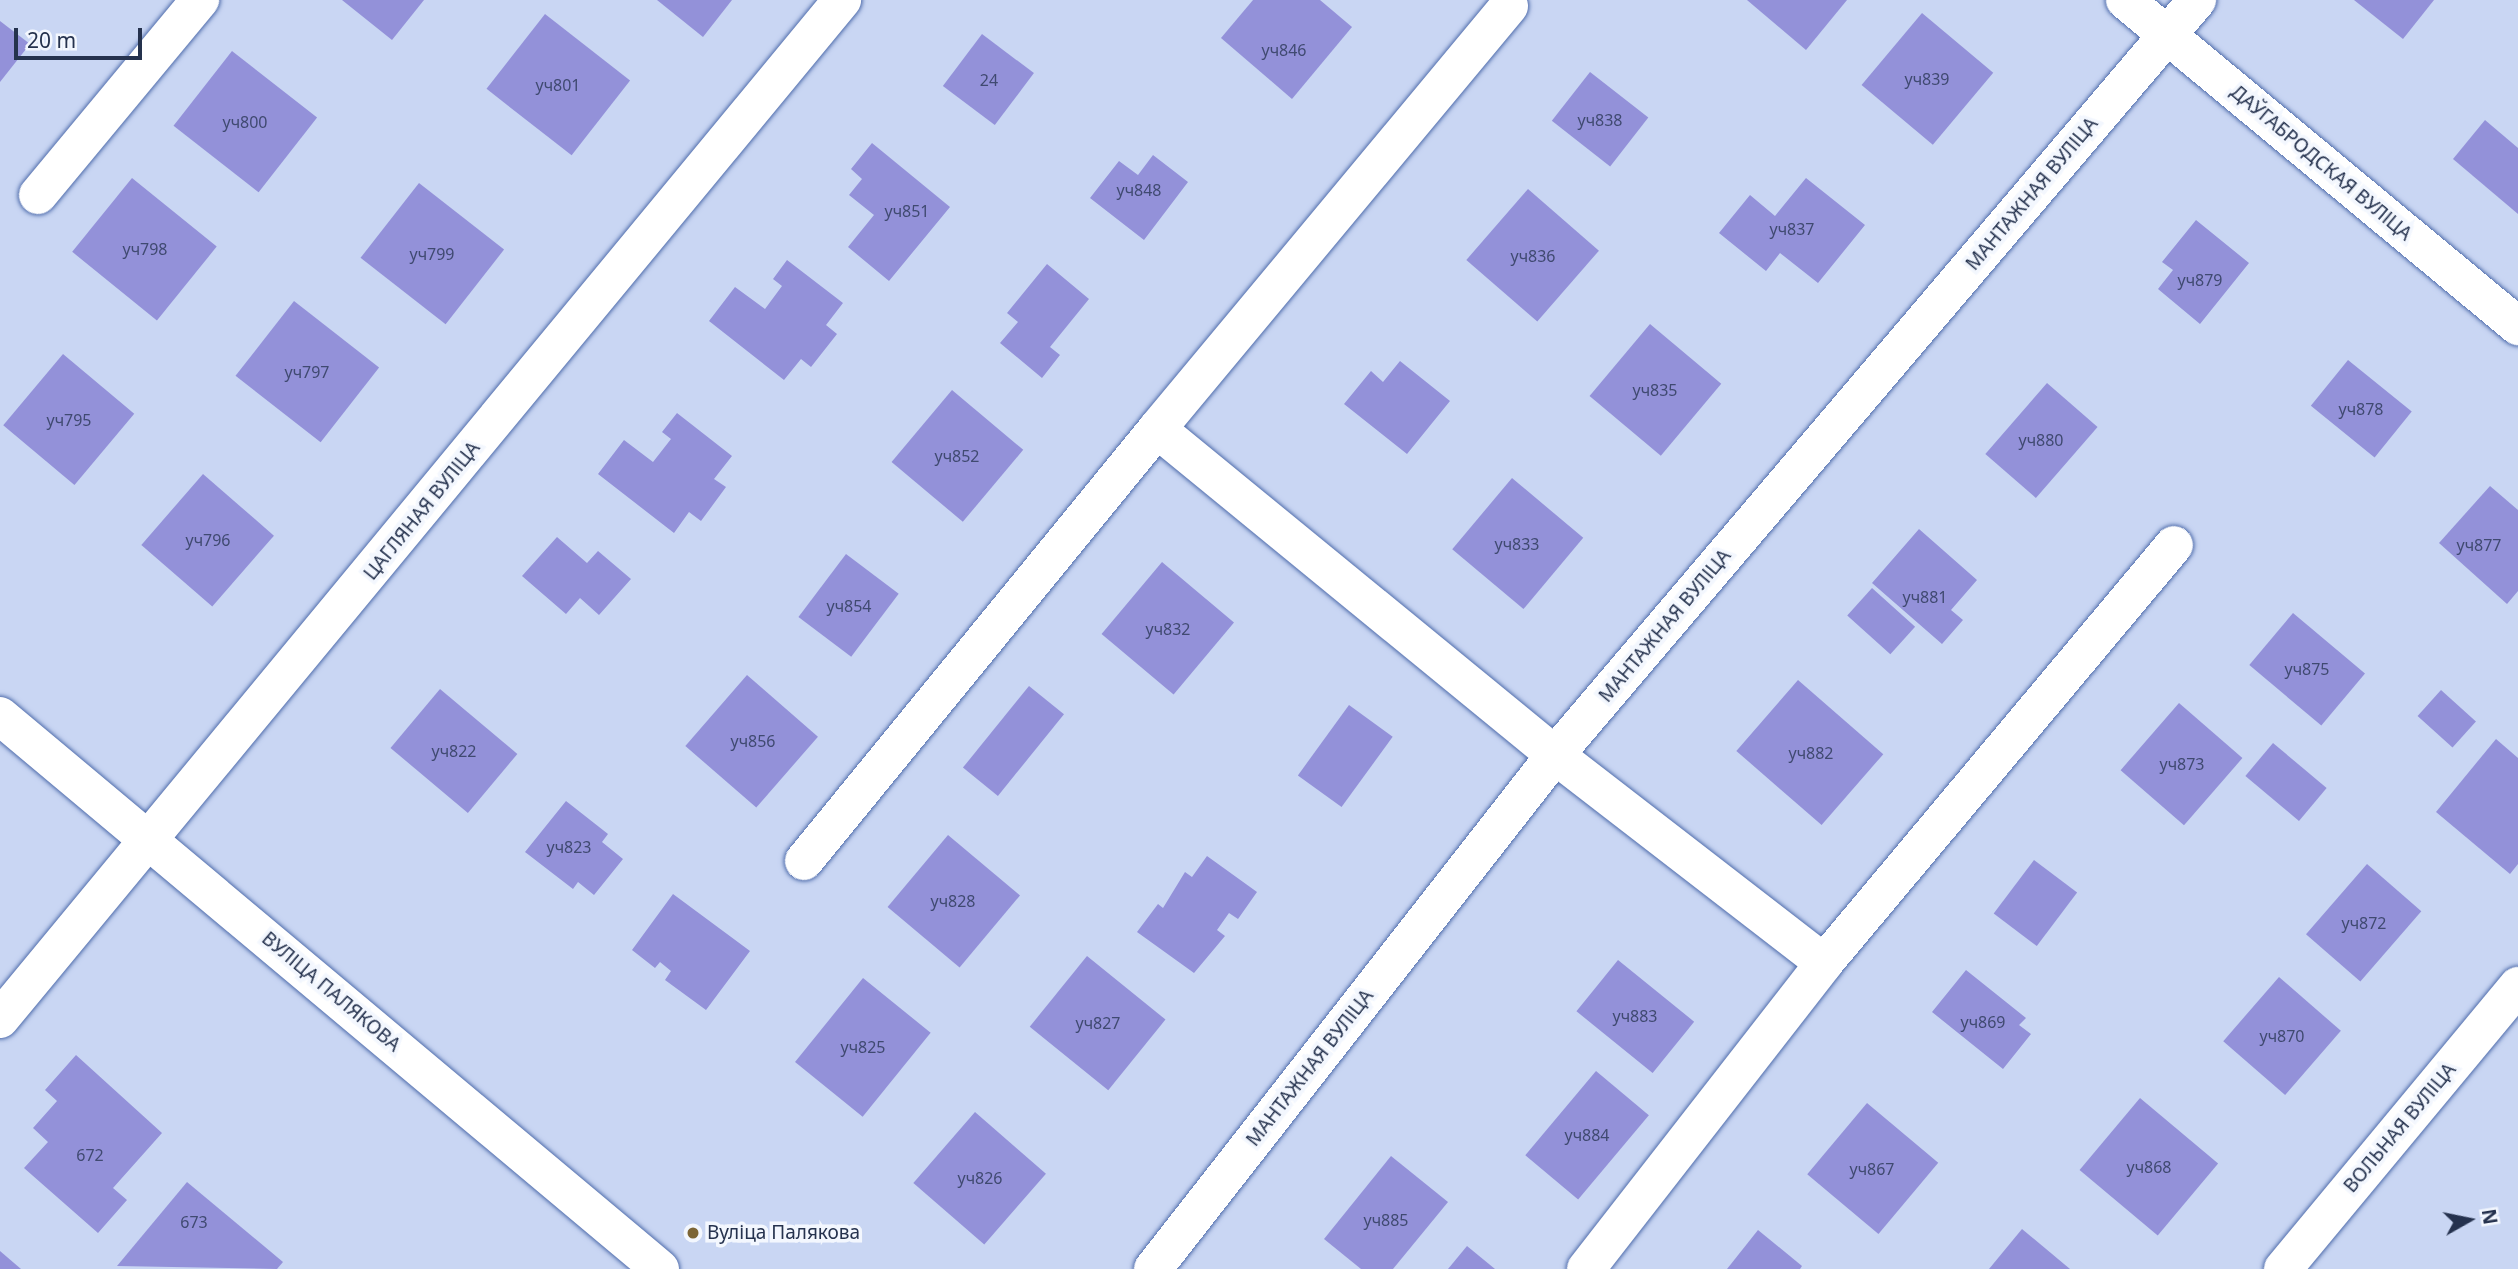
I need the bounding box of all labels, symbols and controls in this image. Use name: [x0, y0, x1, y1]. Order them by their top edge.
scale bar: [18, 14, 145, 58]
text: 20 m: [27, 26, 76, 54]
house number: уч846: [1261, 40, 1307, 60]
house number: уч839: [1904, 69, 1950, 89]
house number: 24: [980, 70, 998, 90]
house number: уч801: [535, 75, 581, 95]
street label: ДАЎГАБРОДСКАЯ ВУЛІЦА: [2226, 81, 2416, 245]
house number: уч838: [1577, 110, 1623, 130]
house number: уч800: [222, 112, 268, 132]
street label: МАНТАЖНАЯ ВУЛІЦА: [1961, 113, 2103, 275]
house number: уч848: [1116, 180, 1162, 200]
house number: уч851: [884, 201, 930, 221]
house number: уч837: [1769, 219, 1815, 239]
house number: уч798: [122, 239, 168, 259]
house number: уч799: [409, 244, 455, 264]
house number: уч836: [1510, 246, 1556, 266]
house number: уч879: [2177, 270, 2223, 290]
house number: уч797: [284, 362, 330, 382]
house number: уч835: [1632, 380, 1678, 400]
house number: уч878: [2338, 399, 2384, 419]
house number: уч795: [46, 410, 92, 430]
house number: уч880: [2018, 430, 2064, 450]
street label: ЦАГЛЯНАЯ ВУЛІЦА: [359, 437, 485, 585]
house number: уч852: [934, 446, 980, 466]
house number: уч796: [185, 530, 231, 550]
house number: уч833: [1494, 534, 1540, 554]
house number: уч877: [2456, 535, 2502, 555]
street label: МАНТАЖНАЯ ВУЛІЦА: [1594, 545, 1736, 707]
house number: уч881: [1902, 587, 1948, 607]
house number: уч854: [826, 596, 872, 616]
house number: уч832: [1145, 619, 1191, 639]
house number: уч875: [2284, 659, 2330, 679]
house number: уч856: [730, 731, 776, 751]
house number: уч822: [431, 741, 477, 761]
house number: уч882: [1788, 743, 1834, 763]
house number: уч873: [2159, 754, 2205, 774]
house number: уч823: [546, 837, 592, 857]
house number: уч828: [930, 891, 976, 911]
house number: уч872: [2341, 913, 2387, 933]
street label: ВУЛІЦА ПАЛЯКОВА: [257, 927, 405, 1057]
street label: МАНТАЖНАЯ ВУЛІЦА: [1242, 985, 1378, 1151]
house number: уч883: [1612, 1006, 1658, 1026]
house number: уч869: [1960, 1012, 2006, 1032]
house number: уч827: [1075, 1013, 1121, 1033]
house number: уч870: [2259, 1026, 2305, 1046]
house number: уч825: [840, 1037, 886, 1057]
street label: ВОЛЬНАЯ ВУЛІЦА: [2339, 1059, 2461, 1197]
house number: уч884: [1564, 1125, 1610, 1145]
house number: 672: [76, 1145, 104, 1165]
house number: уч868: [2126, 1157, 2172, 1177]
house number: уч867: [1849, 1159, 1895, 1179]
house number: уч826: [957, 1168, 1003, 1188]
north arrow: [2434, 1185, 2504, 1255]
text: N: [2476, 1207, 2504, 1226]
house number: уч885: [1363, 1210, 1409, 1230]
house number: 673: [180, 1212, 208, 1232]
place label: Вуліца Палякова: [707, 1222, 860, 1244]
marker: Вуліца Палякова: [685, 1225, 701, 1241]

